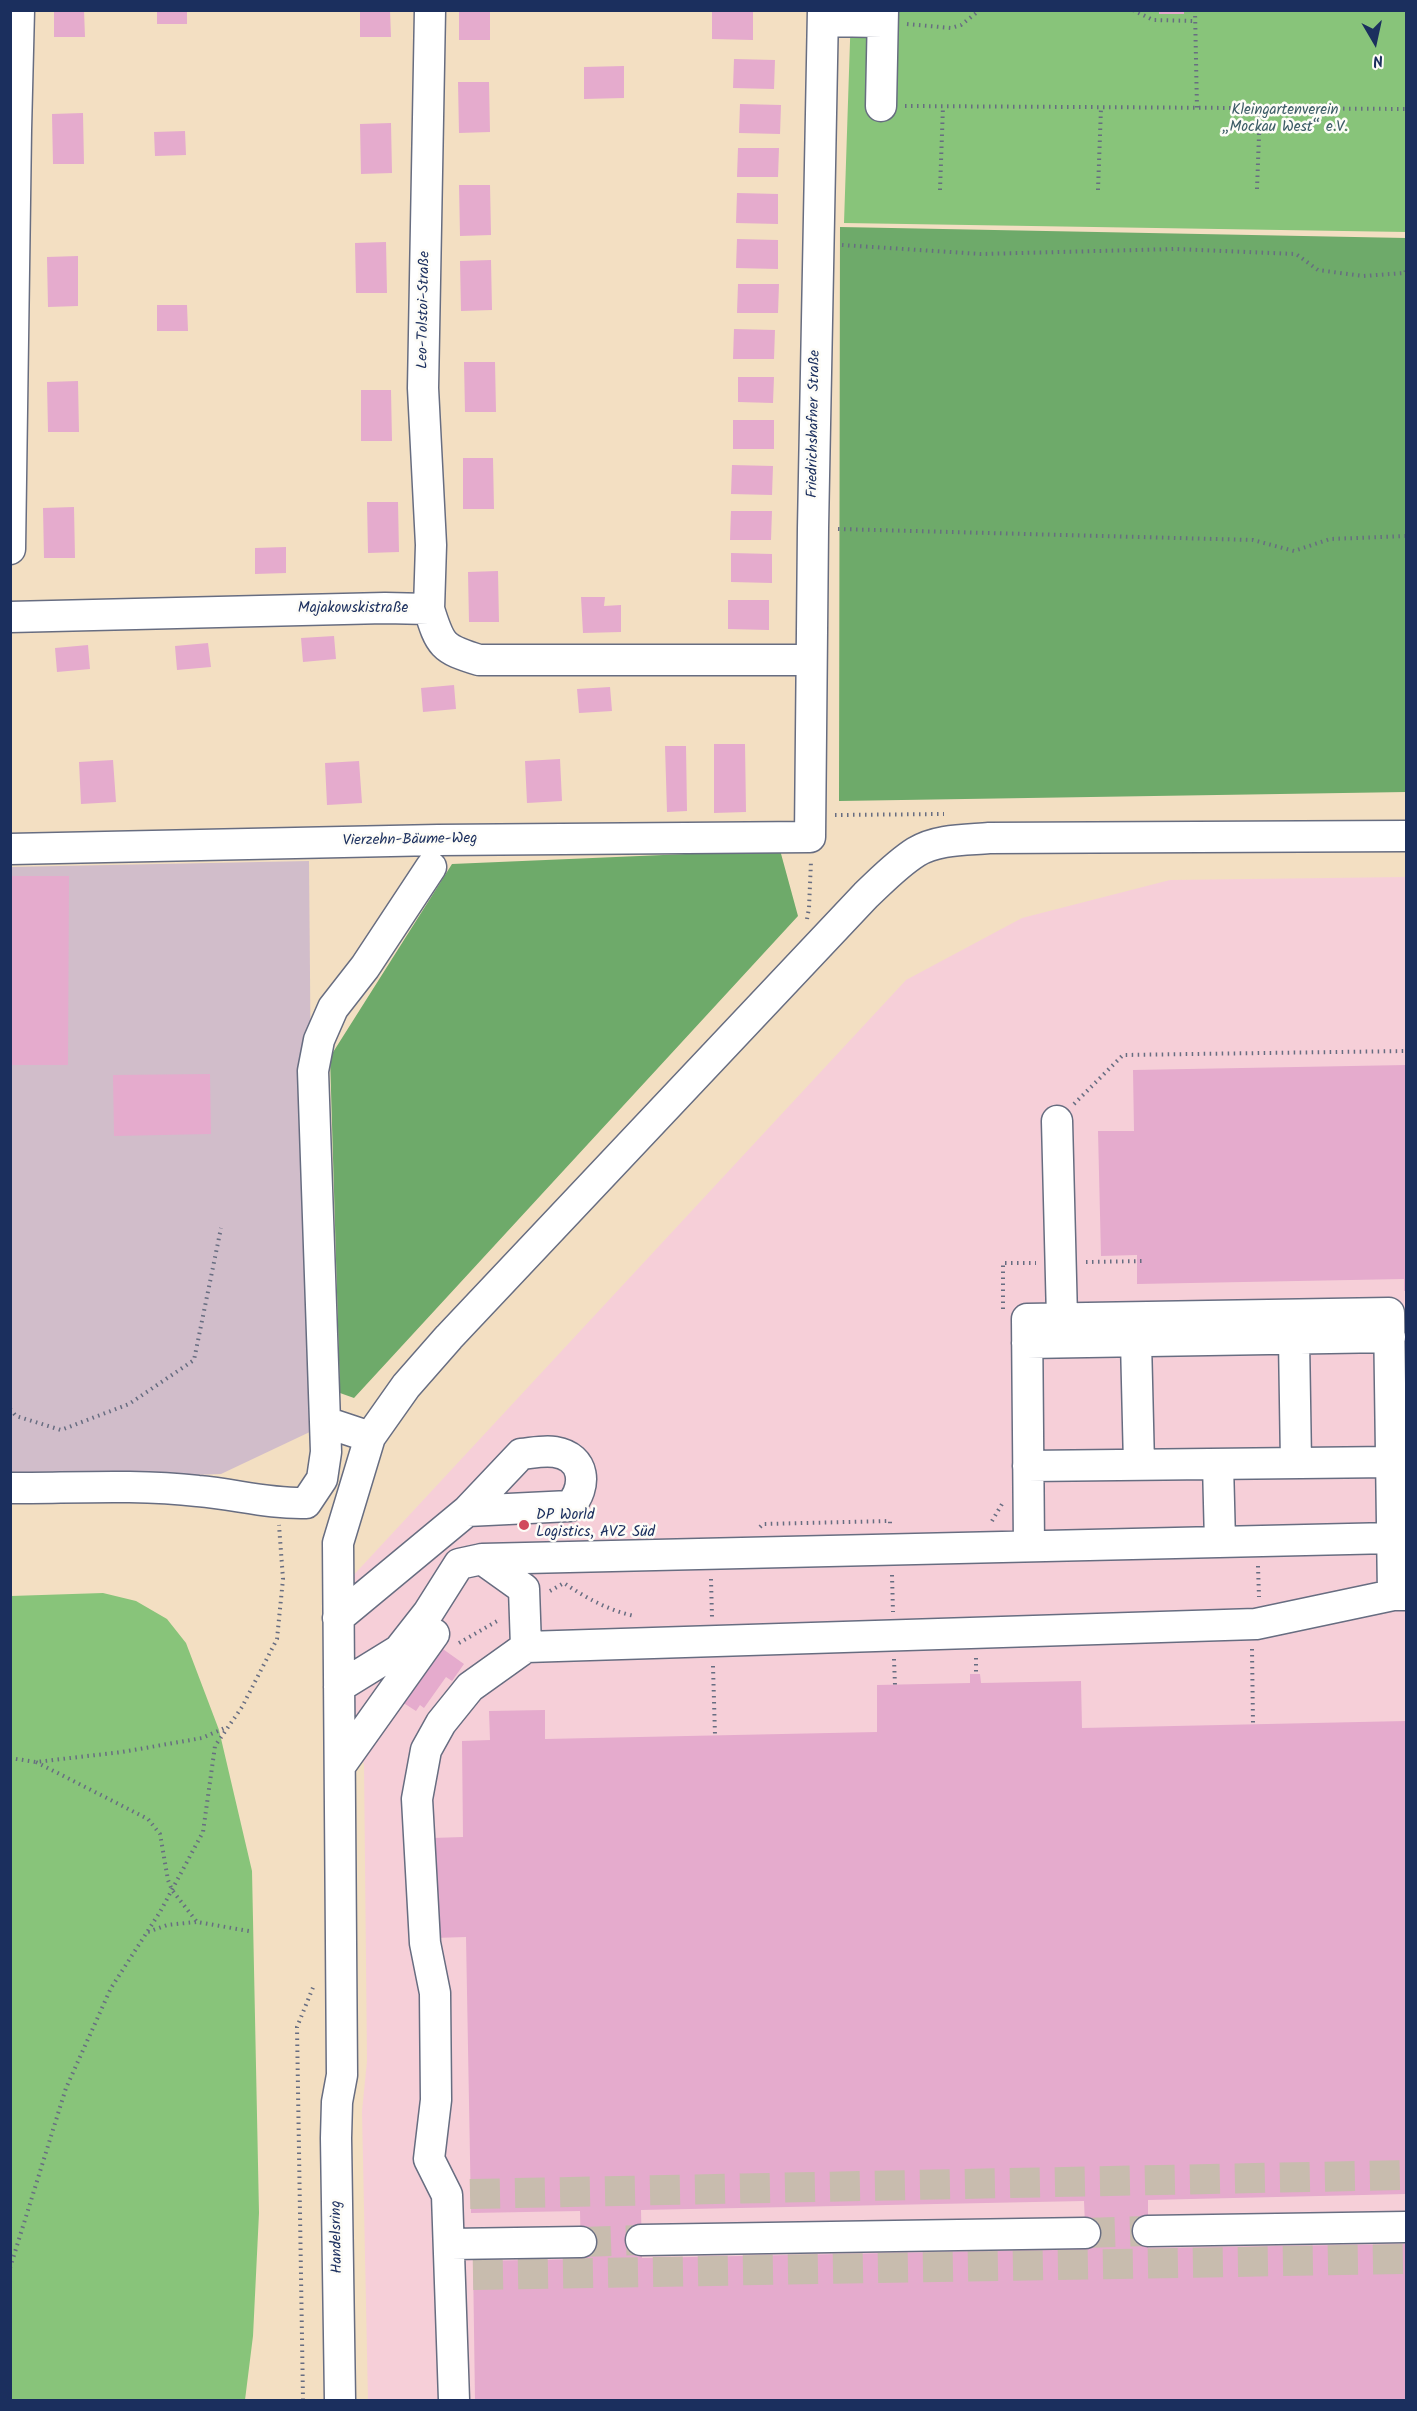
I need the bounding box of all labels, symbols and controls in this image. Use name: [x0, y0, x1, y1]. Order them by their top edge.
north arrow: [1345, 12, 1405, 72]
text: N: [1371, 47, 1385, 73]
park label: Kleingartenverein „Mockau West“ e.V.: [1222, 102, 1348, 137]
street label: Leo-Tolstoi-Straße: [415, 251, 435, 369]
street label: Friedrichshafner Straße: [805, 350, 825, 498]
street label: Majakowskistraße: [298, 600, 408, 618]
street label: Vierzehn-Bäume-Weg: [343, 831, 477, 851]
place label: DP World Logistics, AVZ Süd: [536, 1507, 655, 1542]
marker: DP World Logistics, AVZ Süd: [517, 1518, 531, 1532]
street label: Handelsring: [328, 2200, 348, 2274]

